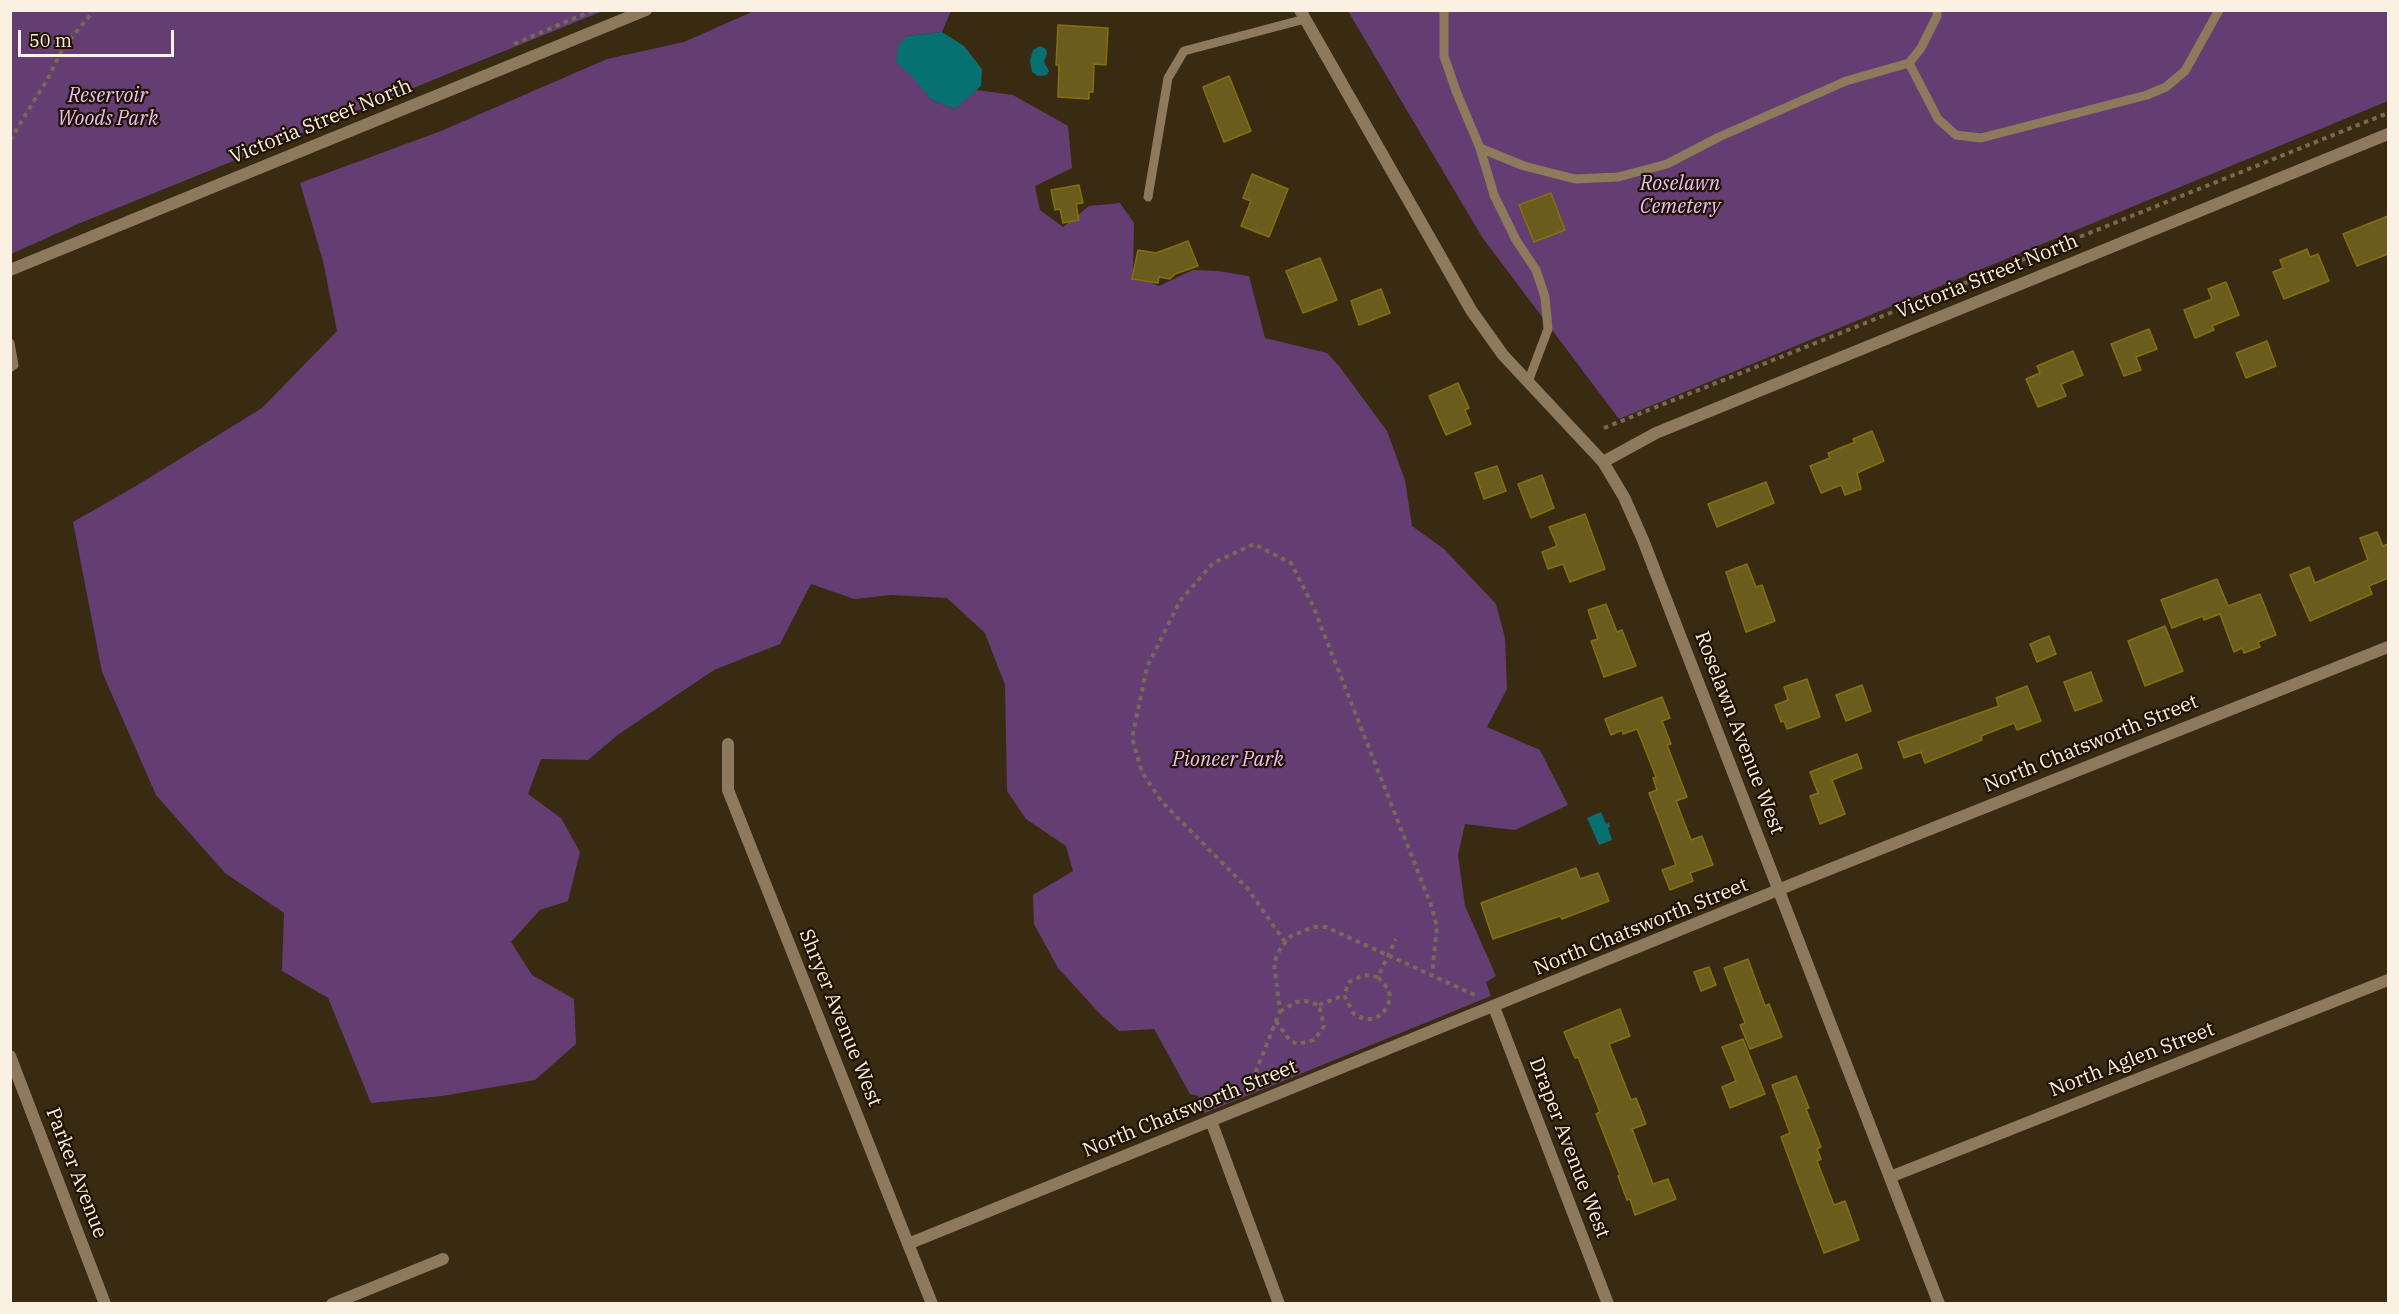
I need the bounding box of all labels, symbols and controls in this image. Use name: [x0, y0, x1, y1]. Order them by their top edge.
scale bar: [21, 18, 177, 56]
text: 50 m: [29, 29, 72, 52]
street label: Victoria Street North: [226, 74, 416, 170]
park label: Reservoir Woods Park: [57, 84, 159, 131]
park label: Roselawn Cemetery: [1640, 172, 1720, 219]
street label: Victoria Street North: [1892, 229, 2082, 325]
street label: Roselawn Avenue West: [1689, 628, 1789, 838]
street label: North Chatsworth Street: [1980, 690, 2202, 798]
park label: Pioneer Park: [1172, 748, 1284, 772]
street label: North Chatsworth Street: [1530, 873, 1752, 981]
street label: Shryer Avenue West: [793, 926, 887, 1110]
street label: North Aglen Street: [2046, 1017, 2218, 1103]
street label: Draper Avenue West: [1524, 1054, 1614, 1242]
street label: North Chatsworth Street: [1079, 1055, 1301, 1163]
street label: Parker Avenue: [40, 1104, 112, 1242]

